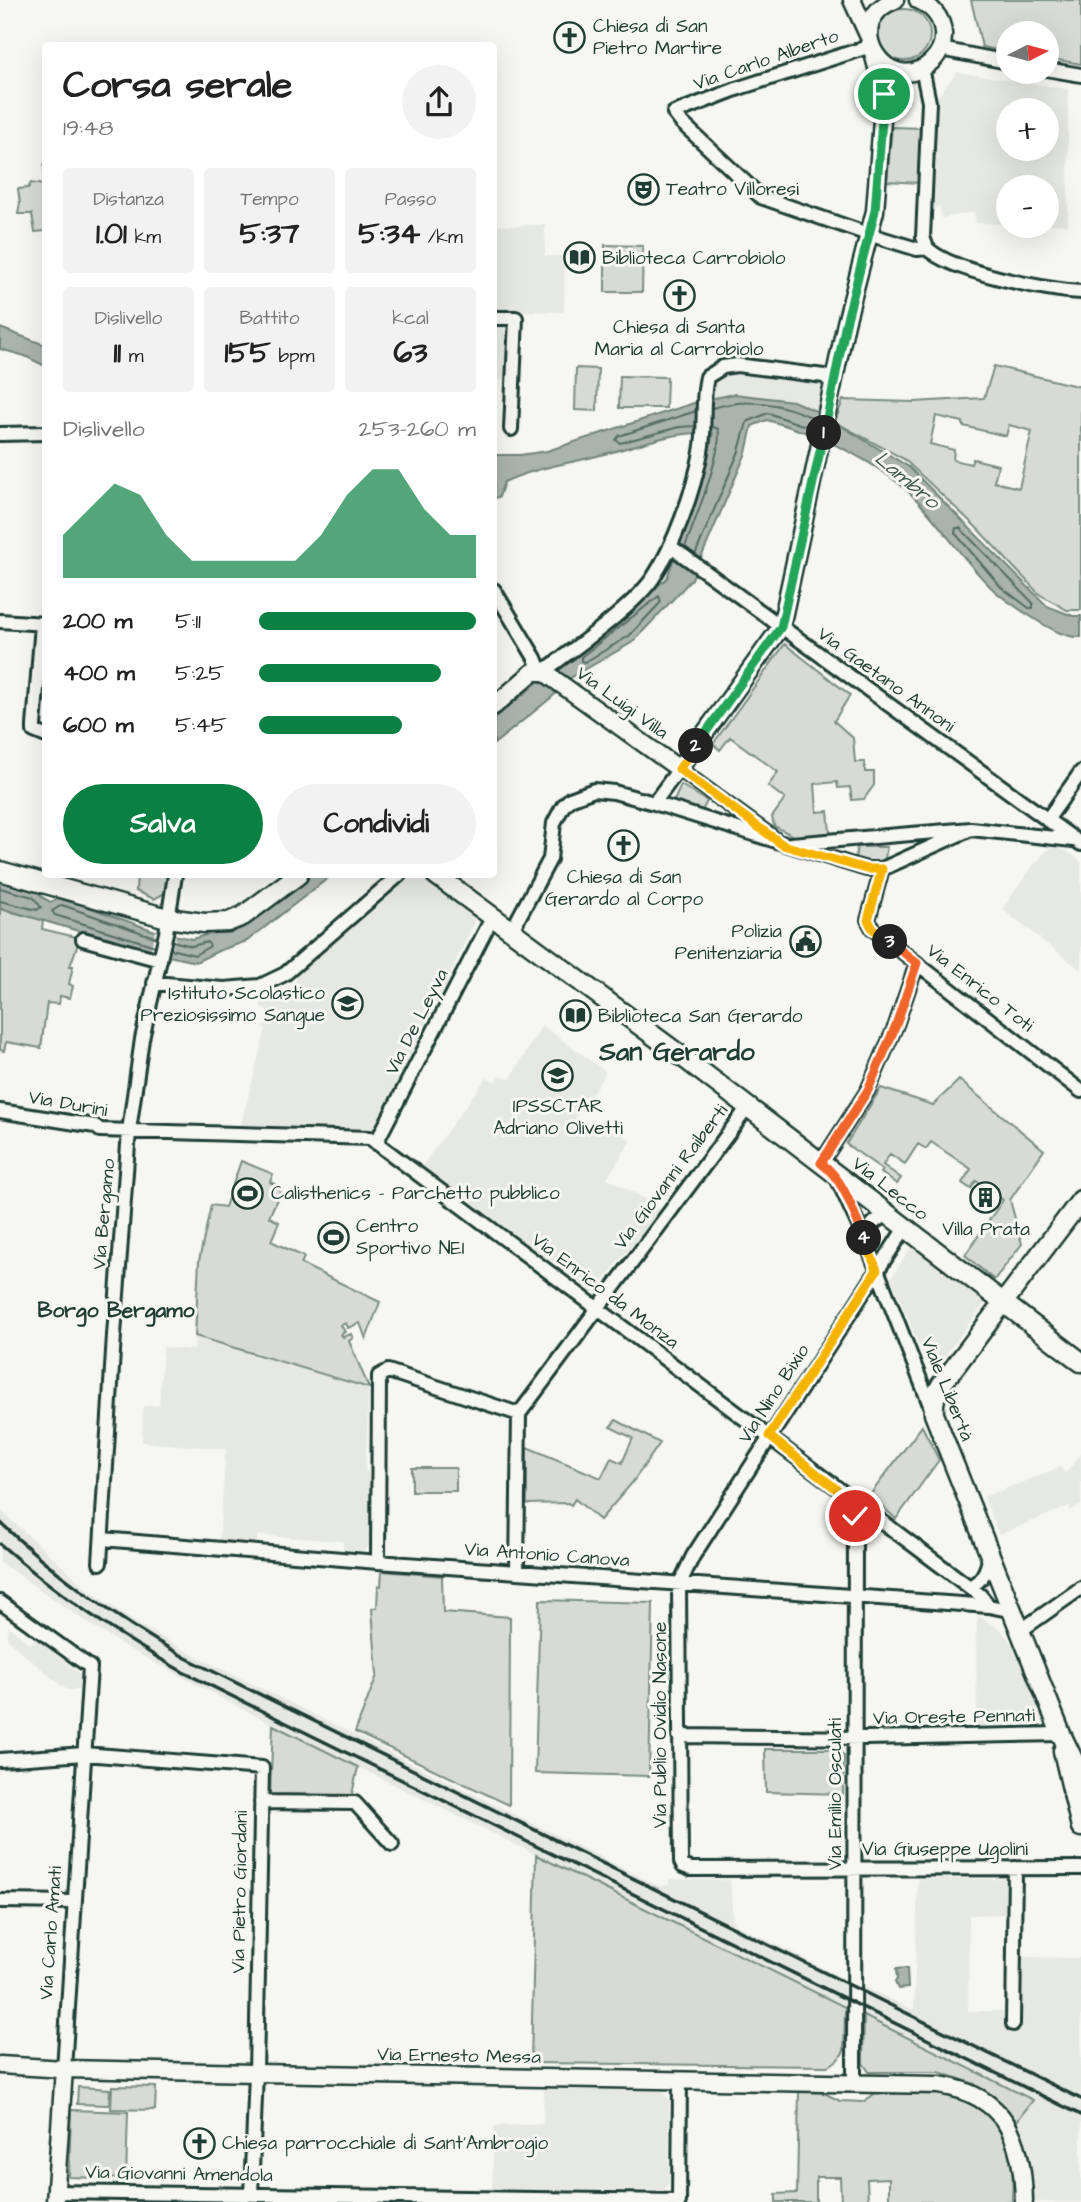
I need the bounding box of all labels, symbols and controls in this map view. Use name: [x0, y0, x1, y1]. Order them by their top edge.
place label: Chiesa di San Pietro Martire: [593, 13, 722, 62]
church icon: Chiesa di San Pietro Martire: [553, 20, 587, 54]
north arrow: [996, 21, 1059, 84]
map controls: [996, 21, 1059, 238]
street label: Via Carlo Alberto: [690, 22, 842, 97]
text: Corsa serale: [63, 60, 292, 112]
pin: [854, 64, 914, 124]
button: share: [402, 65, 476, 139]
icon: arrive: [865, 75, 903, 113]
button: +: [996, 98, 1059, 161]
text: 19:48: [63, 112, 113, 144]
theatre icon: Teatro Villoresi: [626, 172, 660, 206]
button: −: [996, 175, 1059, 238]
place label: Teatro Villoresi: [666, 176, 799, 203]
text: Distanza: [93, 186, 164, 213]
text: Tempo: [240, 186, 299, 213]
text: Passo: [385, 186, 436, 213]
text: 1.01: [96, 213, 127, 255]
text: 5:37: [240, 213, 299, 255]
text: 5:34: [358, 213, 420, 255]
text: km: [127, 224, 161, 251]
text: /km: [420, 224, 463, 251]
library icon: Biblioteca Carrobiolo: [562, 241, 596, 275]
place label: Biblioteca Carrobiolo: [602, 245, 786, 272]
church icon: Chiesa di Santa Maria al Carrobiolo: [662, 279, 696, 313]
text: Dislivello: [95, 305, 162, 332]
text: Battito: [240, 305, 299, 332]
text: kcal: [392, 305, 429, 332]
place label: Chiesa di Santa Maria al Carrobiolo: [595, 314, 764, 363]
text: 11: [113, 332, 121, 374]
text: 155: [225, 332, 271, 374]
text: 63: [393, 332, 428, 374]
text: m: [121, 343, 144, 370]
text: bpm: [271, 343, 314, 370]
text: Dislivello: [63, 413, 145, 445]
text: 253–260 m: [359, 413, 476, 445]
pin: 1: [806, 416, 842, 450]
text: 1: [822, 419, 825, 446]
water label: Lambro: [868, 444, 947, 517]
text: 200 m: [63, 605, 132, 637]
text: 5:11: [175, 605, 201, 637]
street label: Via Gaetano Annoni: [812, 621, 961, 739]
text: 400 m: [63, 657, 135, 689]
text: 5:25: [175, 657, 225, 689]
street label: Via Luigi Villa: [570, 660, 674, 747]
text: 600 m: [63, 709, 134, 741]
text: 5:45: [175, 709, 227, 741]
pin: 2: [678, 728, 714, 764]
text: 2: [690, 732, 701, 759]
button: Salva: [63, 784, 263, 864]
button: Condividi: [277, 784, 476, 864]
church icon: Chiesa di San Gerardo al Corpo: [607, 829, 641, 863]
place label: Chiesa di San Gerardo al Corpo: [545, 864, 703, 913]
place label: Polizia Penitenziaria: [675, 918, 782, 967]
public building icon: Polizia Penitenziaria: [788, 925, 822, 959]
pin: 3: [872, 925, 908, 960]
text: 3: [885, 928, 894, 955]
street label: Via Enrico Toti: [921, 937, 1039, 1039]
street label: Via De Leyva: [379, 964, 456, 1080]
place label: Istituto Scolastico Preziosissimo Sangue: [141, 980, 325, 1030]
school or university icon: Istituto Scolastico Preziosissimo Sangue: [331, 987, 365, 1021]
library icon: Biblioteca San Gerardo: [558, 999, 592, 1033]
place label: Biblioteca San Gerardo: [598, 1003, 803, 1030]
district label: San Gerardo: [598, 1034, 755, 1070]
school or university icon: IPSSCTAR Adriano Olivetti: [541, 1058, 575, 1092]
street label: Via Durini: [26, 1084, 110, 1124]
place label: IPSSCTAR Adriano Olivetti: [493, 1093, 623, 1142]
street label: Via Giovanni Raiberti: [607, 1099, 735, 1255]
street label: Via Lecco: [846, 1151, 934, 1228]
street label: Via Bergamo: [86, 1157, 123, 1271]
sports icon: Calisthenics - Parchetto pubblico: [231, 1176, 265, 1210]
place label: Calisthenics - Parchetto pubblico: [271, 1180, 560, 1207]
building icon: Villa Prata: [969, 1181, 1003, 1215]
place label: Centro Sportivo NEI: [356, 1213, 465, 1262]
place label: Villa Prata: [942, 1216, 1030, 1243]
sports icon: Centro Sportivo NEI: [316, 1220, 350, 1254]
pin: 4: [846, 1220, 882, 1256]
text: 4: [857, 1224, 870, 1251]
street label: Via Enrico da Monza: [526, 1227, 685, 1356]
district label: Borgo Bergamo: [38, 1296, 195, 1327]
street label: Viale Libertà: [914, 1333, 980, 1445]
street label: Via Nino Bixio: [732, 1339, 816, 1449]
pin: [825, 1486, 885, 1546]
icon: check: [836, 1497, 874, 1535]
street label: Via Antonio Canova: [463, 1536, 631, 1574]
street label: Via Publio Ovidio Nasone: [647, 1622, 674, 1828]
street label: Via Oreste Pennati: [873, 1702, 1035, 1732]
street label: Via Emilio Osculati: [822, 1718, 849, 1870]
street label: Via Pietro Giordani: [225, 1810, 255, 1974]
street label: Via Giuseppe Ugolini: [862, 1836, 1028, 1864]
street label: Via Carlo Amati: [33, 1865, 69, 2001]
street label: Via Ernesto Messa: [377, 2041, 541, 2071]
church icon: Chiesa parrocchiale di Sant'Ambrogio: [182, 2126, 216, 2160]
place label: Chiesa parrocchiale di Sant'Ambrogio: [222, 2130, 548, 2158]
street label: Via Giovanni Amendola: [85, 2159, 273, 2189]

